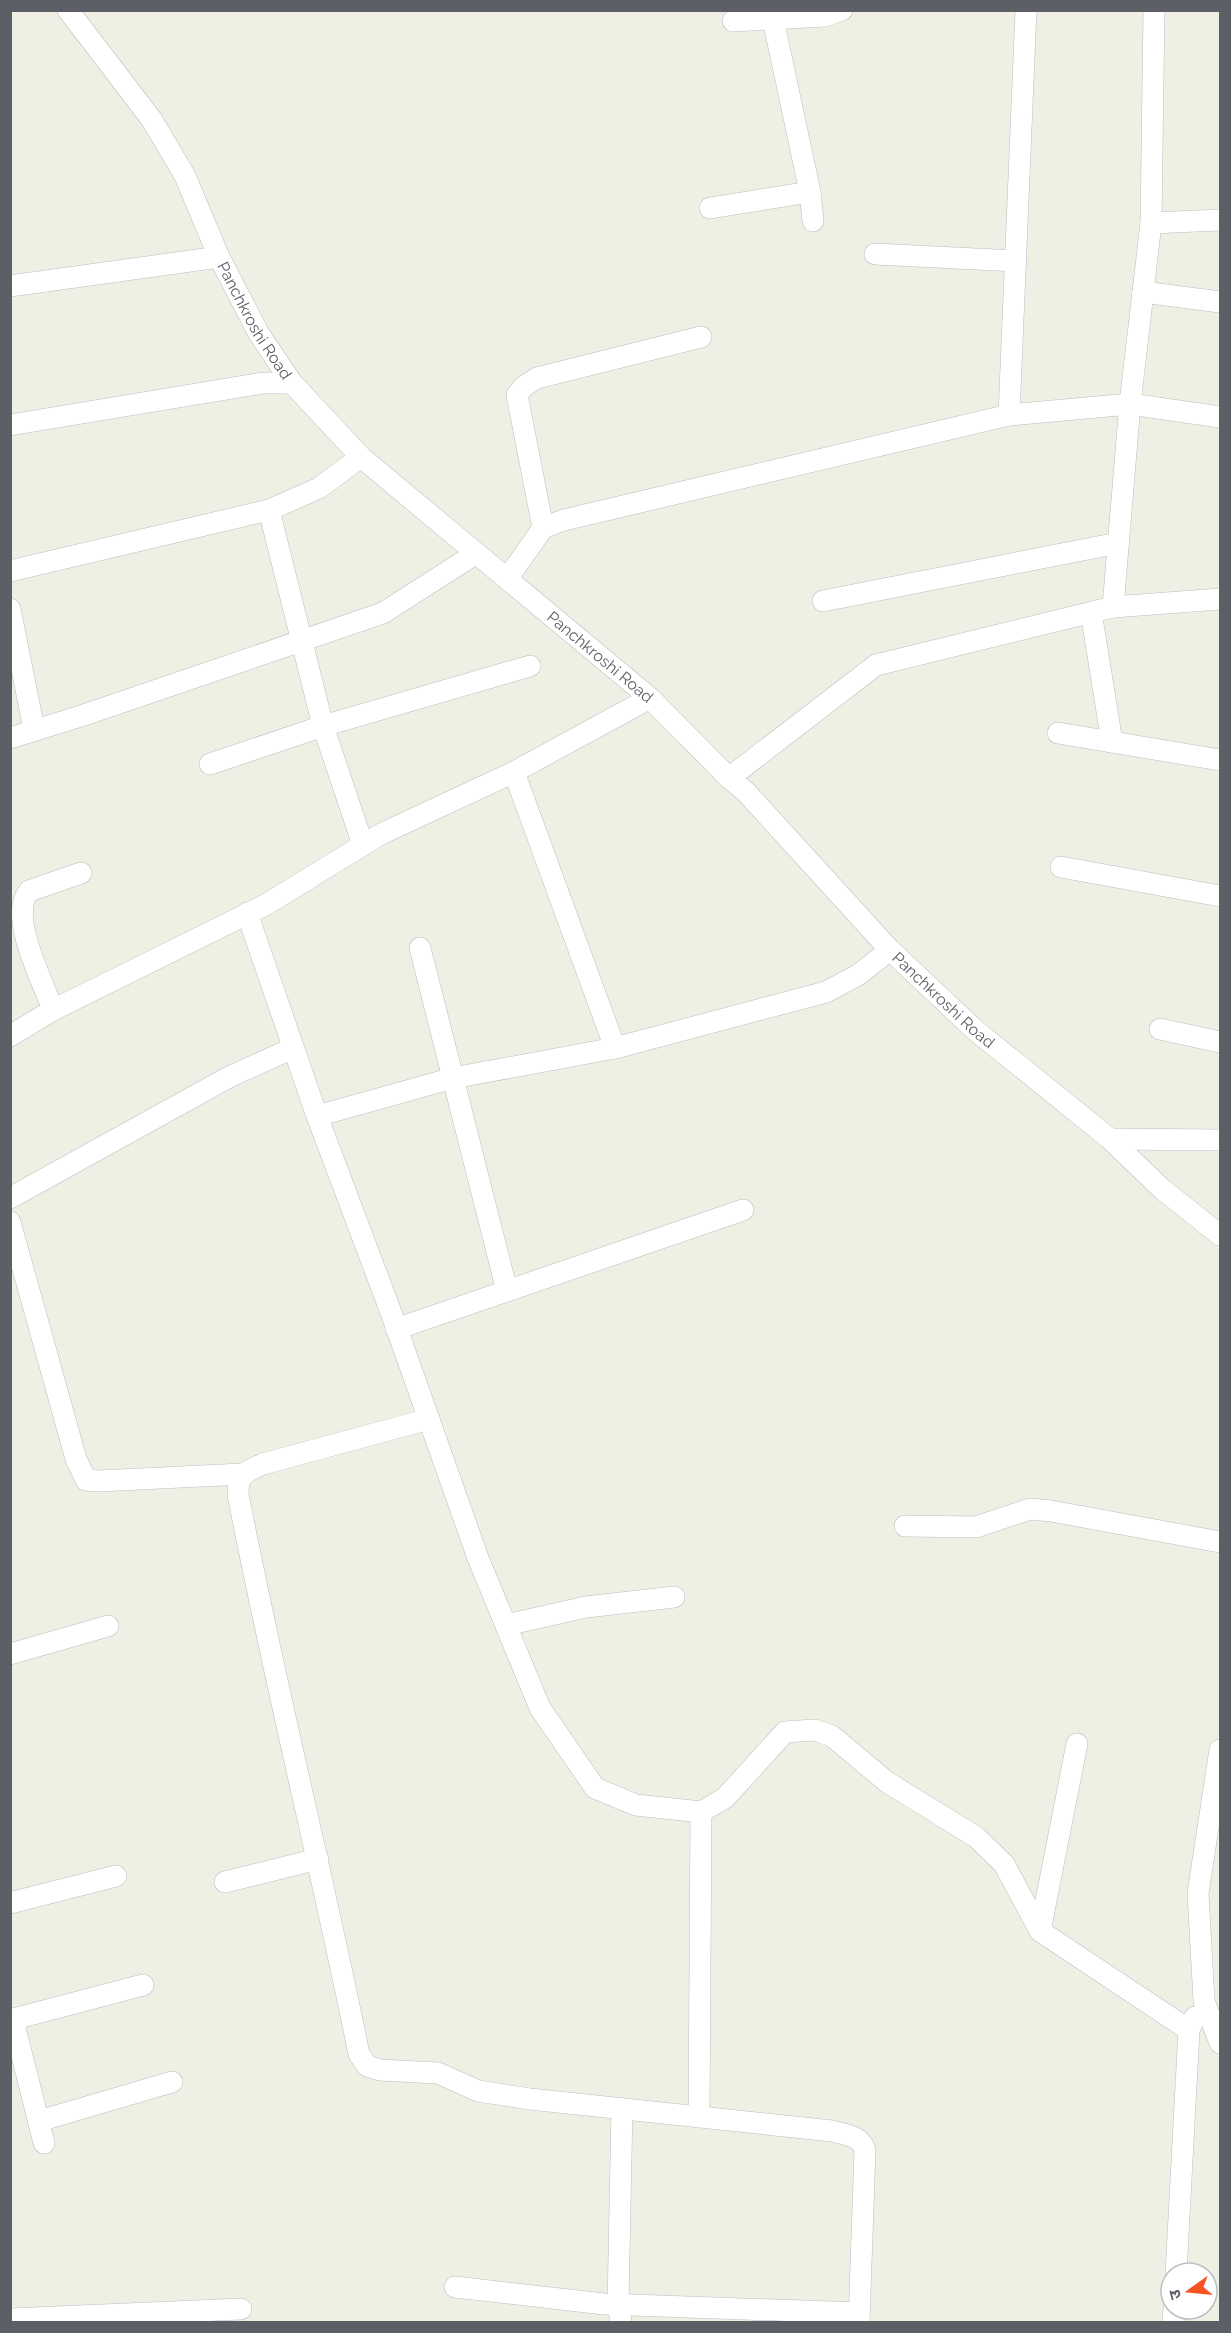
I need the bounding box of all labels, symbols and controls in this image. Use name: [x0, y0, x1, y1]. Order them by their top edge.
street label: Panchkroshi Road: [213, 259, 296, 383]
street label: Panchkroshi Road: [543, 607, 657, 707]
street label: Panchkroshi Road: [888, 948, 998, 1052]
north arrow: [1159, 2261, 1219, 2321]
text: उ: [1164, 2287, 1185, 2302]

